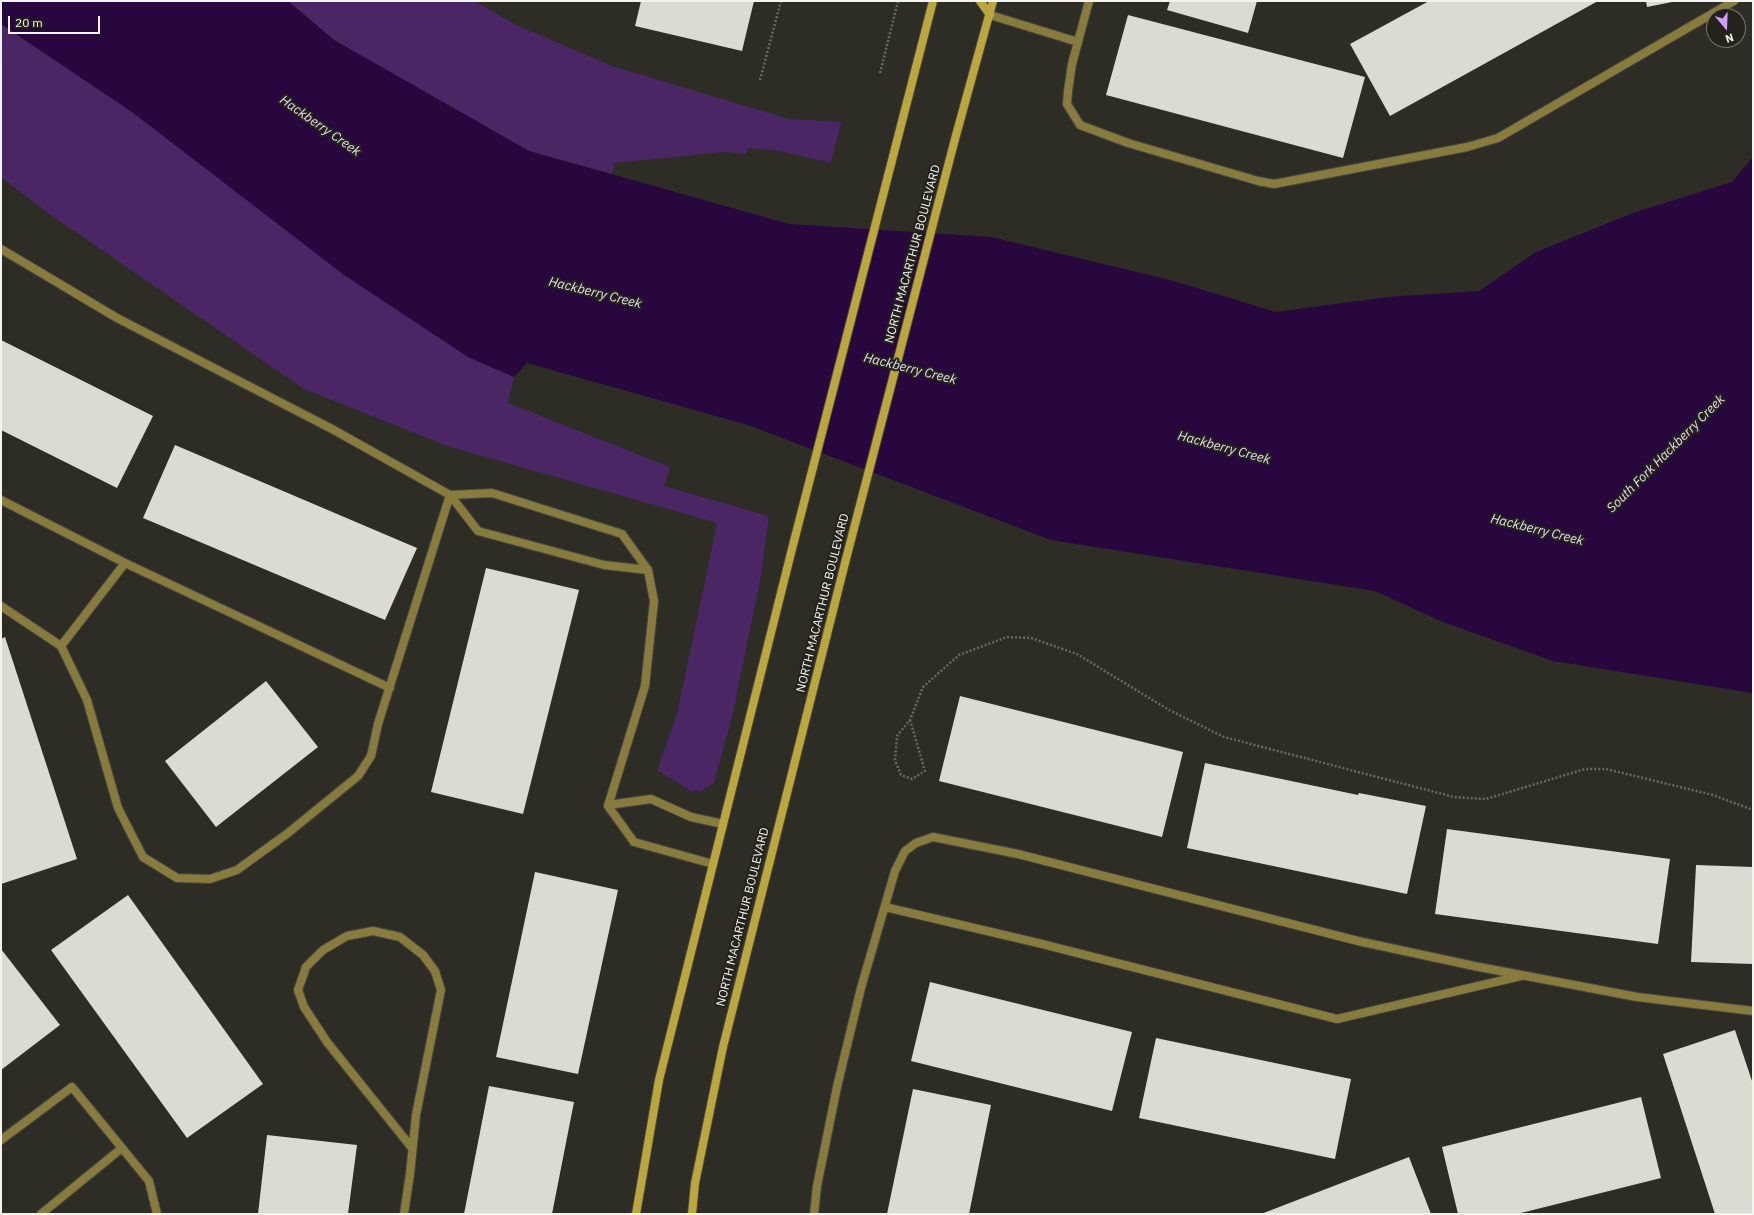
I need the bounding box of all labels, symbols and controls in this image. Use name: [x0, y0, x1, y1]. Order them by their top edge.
scale bar: [10, 8, 102, 34]
north arrow: [1706, 8, 1746, 48]
text: 20 m: [15, 15, 43, 30]
text: N: [1724, 30, 1736, 46]
water label: Hackberry Creek: [277, 92, 363, 160]
street label: NORTH MACARTHUR BOULEVARD: [882, 163, 944, 345]
water label: Hackberry Creek: [547, 274, 643, 312]
water label: Hackberry Creek: [862, 350, 958, 388]
water label: South Fork Hackberry Creek: [1604, 392, 1728, 516]
water label: Hackberry Creek: [1176, 428, 1272, 468]
water label: Hackberry Creek: [1489, 511, 1585, 549]
street label: NORTH MACARTHUR BOULEVARD: [794, 512, 852, 694]
street label: NORTH MACARTHUR BOULEVARD: [714, 826, 772, 1008]

